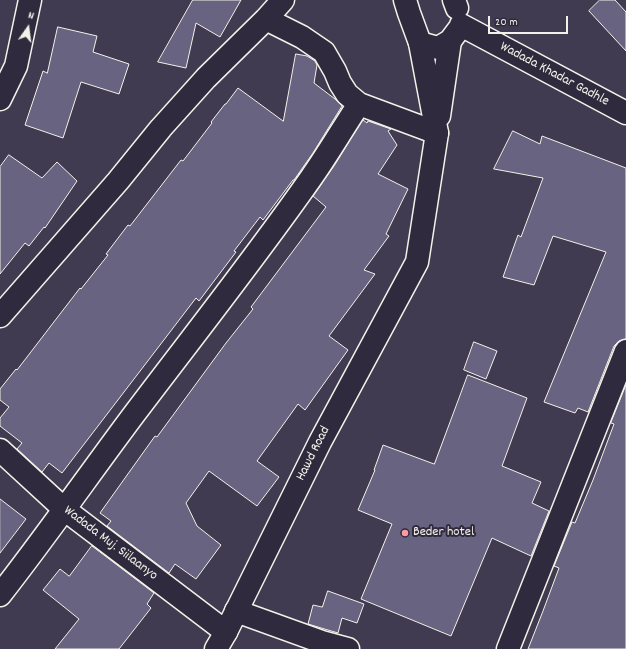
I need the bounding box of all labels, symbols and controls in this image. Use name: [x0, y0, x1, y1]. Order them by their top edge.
north arrow: [8, 8, 48, 48]
text: N: [26, 8, 35, 25]
scale bar: [490, 8, 570, 34]
text: 20 m: [495, 14, 518, 31]
street label: Wadada Khadar Gadhle: [497, 39, 611, 111]
street label: Hawd Road: [293, 424, 335, 484]
street label: Wadada Muj. Siilaanyo: [60, 503, 160, 585]
place label: Beder hotel: [413, 525, 474, 541]
marker: Beder hotel: [400, 528, 410, 538]

